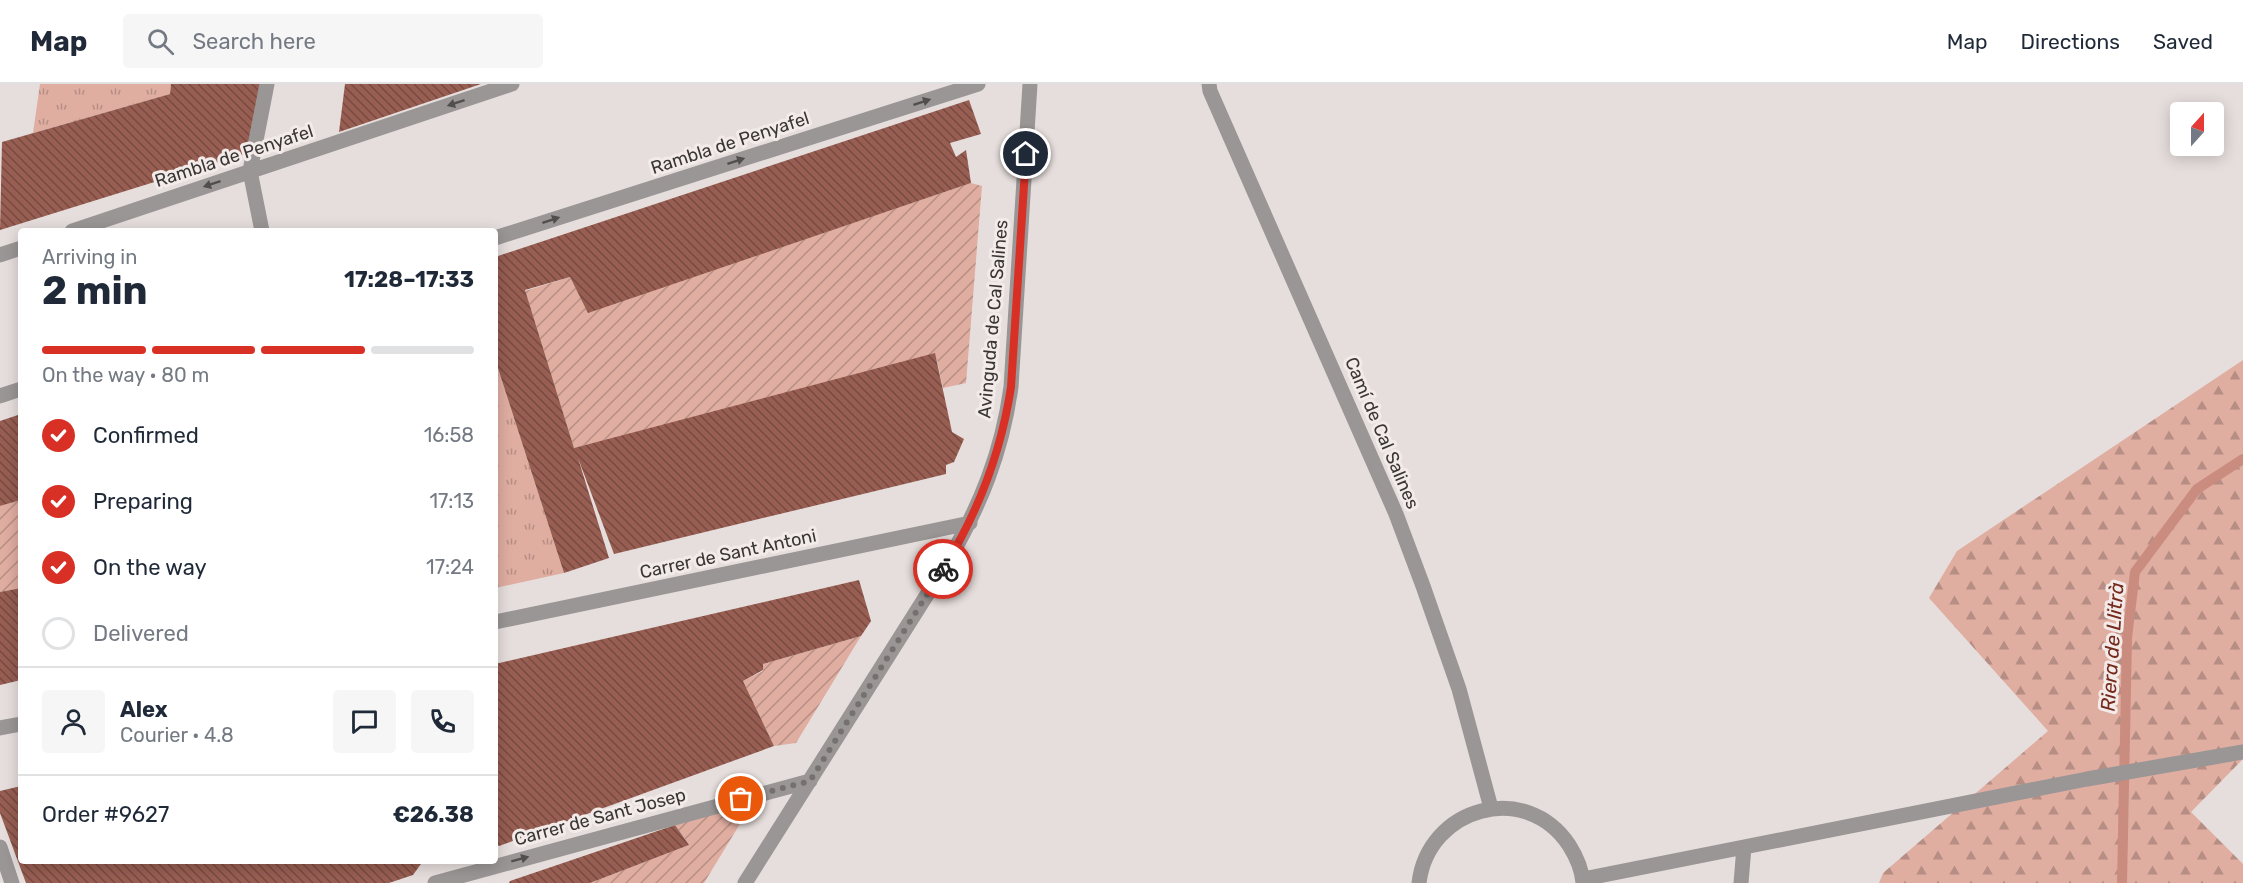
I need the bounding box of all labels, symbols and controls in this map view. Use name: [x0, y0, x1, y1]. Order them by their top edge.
search box: [123, 14, 543, 68]
text: Map: [30, 25, 87, 58]
icon: search: [144, 25, 177, 58]
text: Search here: [192, 28, 316, 55]
text: Map: [1947, 29, 1988, 54]
text: Directions: [2021, 29, 2120, 54]
text: Saved: [2153, 29, 2213, 54]
one-way arrow: [913, 97, 931, 106]
one-way arrow: [447, 98, 465, 108]
north arrow: [2170, 102, 2224, 156]
map controls: [2170, 102, 2224, 156]
street label: Rambla de Penyafel: [648, 107, 812, 179]
street label: Rambla de Penyafel: [152, 120, 316, 192]
pin: [1000, 128, 1051, 179]
icon: home: [1009, 137, 1042, 170]
one-way arrow: [727, 156, 745, 165]
one-way arrow: [203, 180, 221, 190]
one-way arrow: [542, 215, 560, 225]
street label: Avinguda de Cal Salines: [973, 219, 1013, 419]
text: Arriving in: [42, 245, 137, 269]
text: 17:28–17:33: [344, 266, 474, 293]
text: 2 min: [42, 268, 148, 314]
street label: Camí de Cal Salines: [1340, 354, 1424, 512]
text: On the way · 80 m: [42, 363, 209, 387]
icon: check: [42, 419, 75, 452]
text: Confirmed: [93, 422, 199, 449]
text: 16:58: [424, 423, 474, 447]
icon: check: [42, 485, 75, 518]
text: Preparing: [93, 488, 193, 515]
text: 17:13: [429, 489, 474, 513]
street label: Carrer de Sant Antoni: [638, 525, 818, 583]
courier: [913, 539, 973, 599]
icon: check: [42, 551, 75, 584]
icon: bike: [927, 553, 960, 586]
text: On the way: [93, 554, 207, 581]
text: 17:24: [426, 555, 474, 579]
water label: Riera de Llitrà: [2096, 581, 2129, 712]
text: Delivered: [93, 620, 189, 647]
button: person: [42, 690, 105, 753]
button: chat: [333, 690, 396, 753]
button: phone: [411, 690, 474, 753]
text: Alex: [120, 696, 168, 723]
text: Courier · 4.8: [120, 723, 234, 747]
pin: [715, 773, 766, 824]
icon: bag: [724, 782, 757, 815]
street label: Carrer de Sant Josep: [512, 784, 688, 850]
text: Order #9627: [42, 801, 169, 828]
text: €26.38: [392, 801, 474, 828]
one-way arrow: [511, 853, 529, 863]

